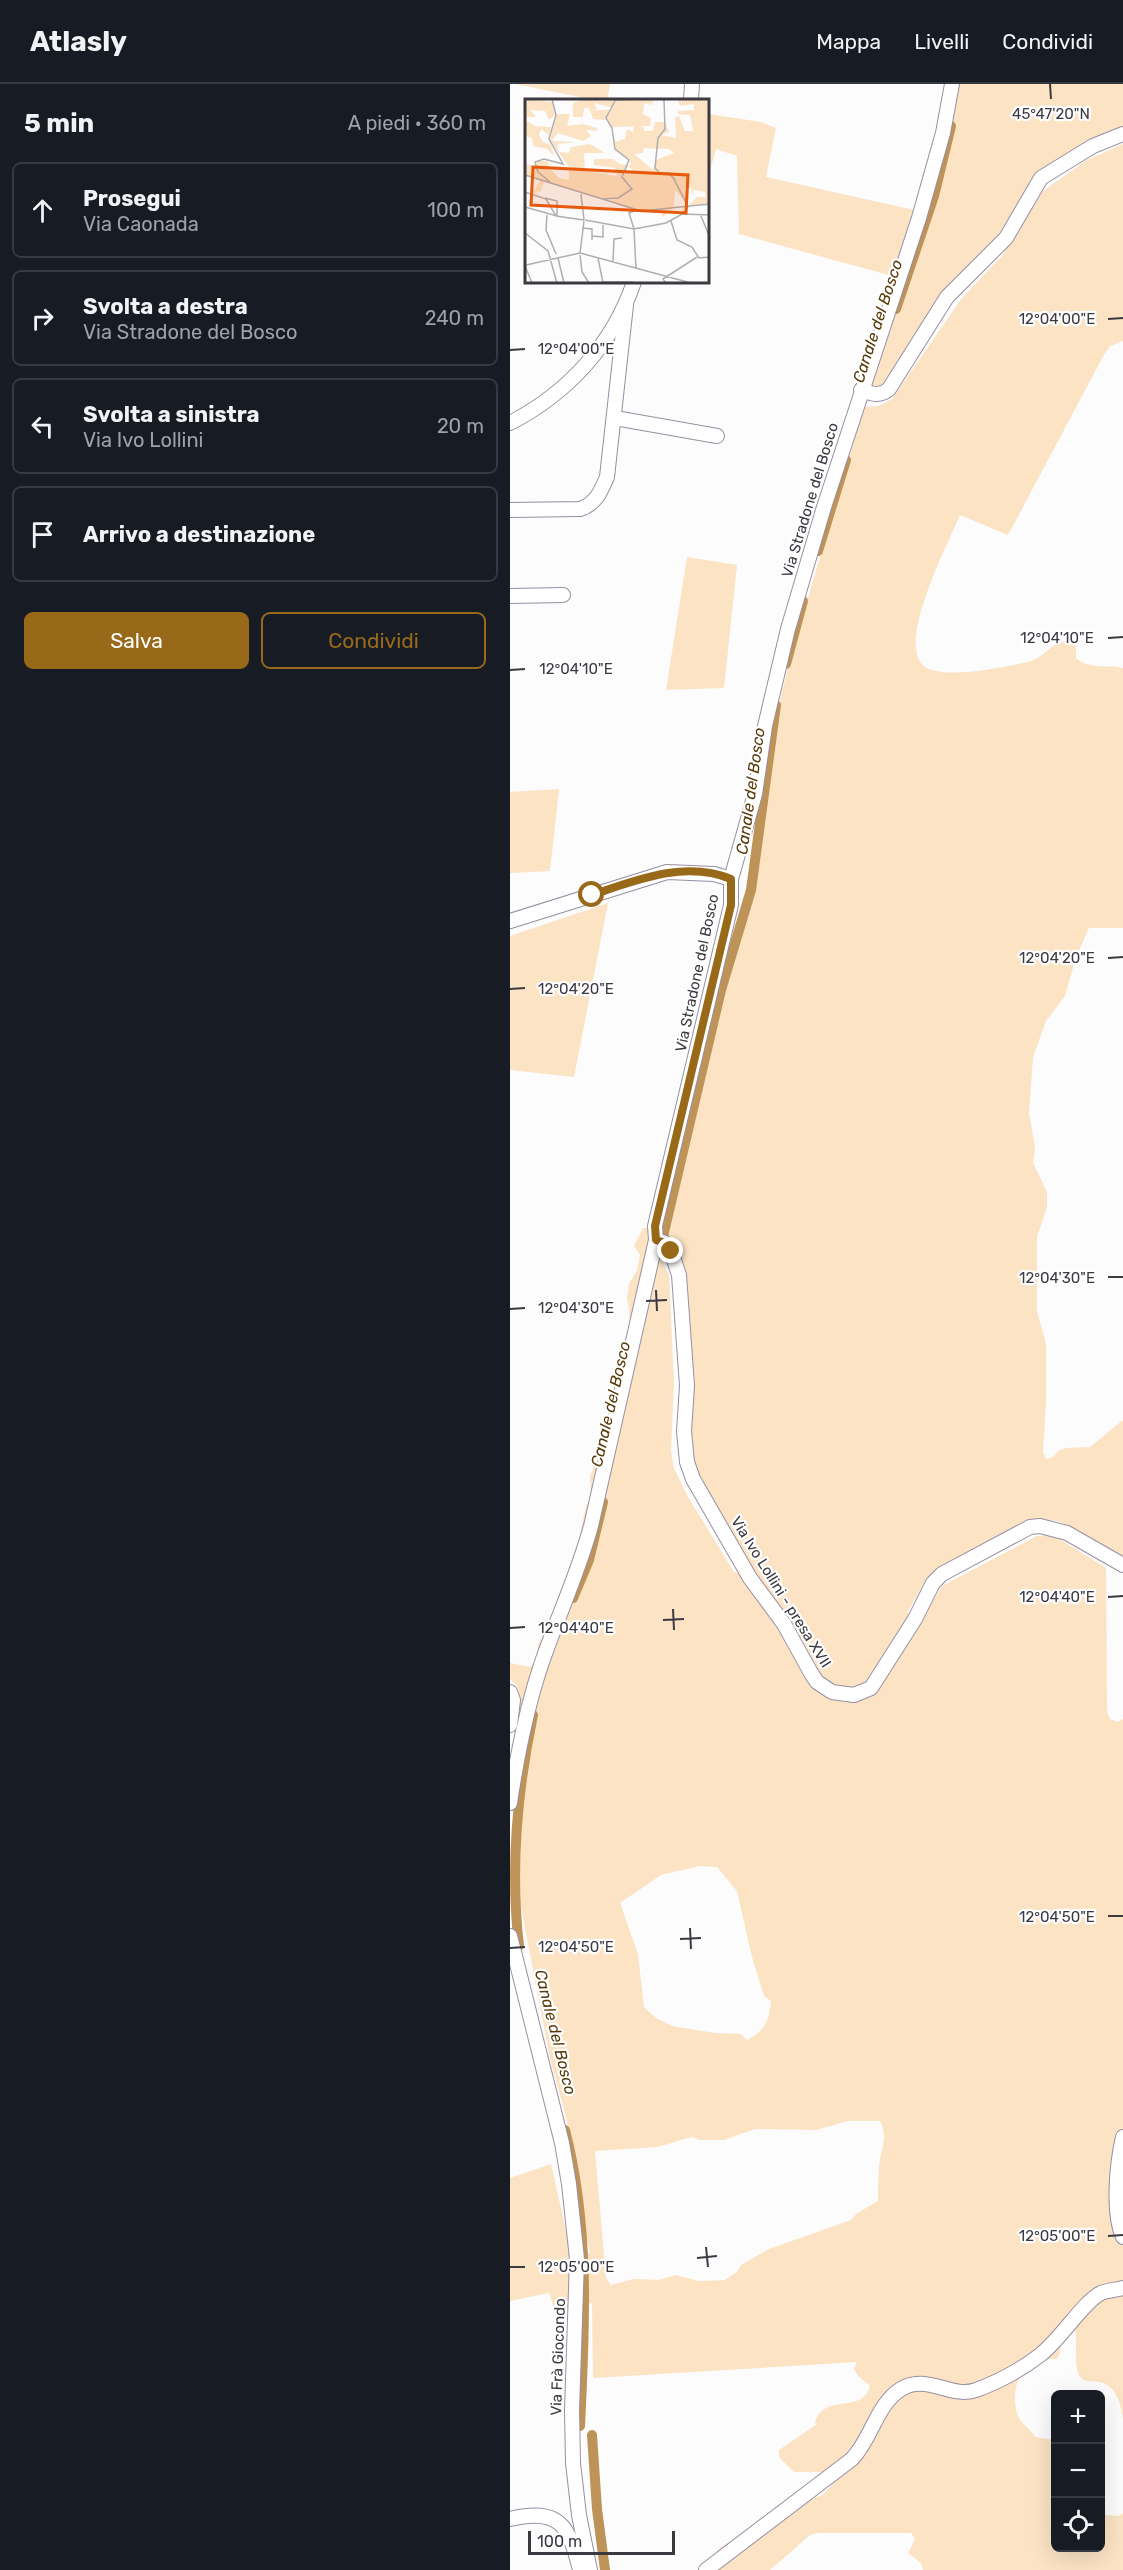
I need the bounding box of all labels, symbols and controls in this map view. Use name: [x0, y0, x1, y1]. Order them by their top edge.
text: Atlasly: [30, 25, 127, 58]
text: Mappa: [816, 29, 881, 54]
text: Livelli: [914, 29, 969, 54]
text: Condividi: [1002, 29, 1093, 54]
inset map: [525, 99, 710, 284]
text: 45°47'20"N: [1012, 105, 1090, 123]
text: 5 min: [24, 108, 94, 139]
text: A piedi · 360 m: [348, 111, 486, 135]
text: Prosegui: [83, 185, 181, 212]
icon: ahead: [26, 194, 59, 227]
text: 100 m: [427, 198, 484, 222]
text: Via Caonada: [83, 212, 199, 236]
water label: Canale del Bosco: [849, 257, 906, 385]
text: Svolta a destra: [83, 293, 248, 320]
icon: right: [26, 302, 59, 335]
text: 240 m: [425, 306, 484, 330]
text: 12°04'00"E: [1019, 310, 1095, 328]
text: Via Stradone del Bosco: [83, 320, 298, 344]
text: 12°04'00"E: [538, 340, 614, 358]
text: Svolta a sinistra: [83, 401, 260, 428]
icon: left: [26, 410, 59, 443]
text: 20 m: [437, 414, 484, 438]
street label: Via Stradone del Bosco: [778, 420, 842, 580]
text: Via Ivo Lollini: [83, 428, 203, 452]
icon: arrive: [26, 518, 59, 551]
text: Arrivo a destinazione: [83, 521, 315, 548]
button: Salva: [24, 612, 249, 669]
button: Condividi: [261, 612, 486, 669]
text: 12°04'10"E: [1020, 629, 1094, 647]
text: 12°04'10"E: [539, 660, 613, 678]
water label: Canale del Bosco: [732, 726, 769, 856]
route start: [578, 881, 604, 907]
street label: Via Stradone del Bosco: [671, 892, 723, 1054]
text: 12°04'20"E: [1019, 949, 1095, 967]
text: 12°04'20"E: [538, 980, 614, 998]
route end: [657, 1237, 683, 1263]
text: 12°04'30"E: [1019, 1269, 1095, 1287]
text: 12°04'30"E: [538, 1299, 614, 1317]
water label: Canale del Bosco: [587, 1339, 634, 1469]
street label: Via Ivo Lollini - presa XVII: [727, 1513, 835, 1671]
text: 12°04'40"E: [1019, 1588, 1095, 1606]
text: 12°04'40"E: [538, 1619, 614, 1637]
text: 12°04'50"E: [1019, 1908, 1095, 1926]
text: 12°04'50"E: [538, 1938, 614, 1956]
water label: Canale del Bosco: [531, 1968, 580, 2097]
text: 12°05'00"E: [1019, 2227, 1095, 2245]
text: 12°05'00"E: [538, 2258, 614, 2276]
street label: Via Frà Giocondo: [547, 2298, 569, 2416]
map controls: [1051, 2390, 1105, 2552]
button: +: [1051, 2390, 1105, 2444]
button: −: [1051, 2444, 1105, 2498]
button: locate: [1051, 2498, 1105, 2552]
scale bar: [528, 2528, 675, 2556]
text: 100 m: [537, 2532, 582, 2551]

